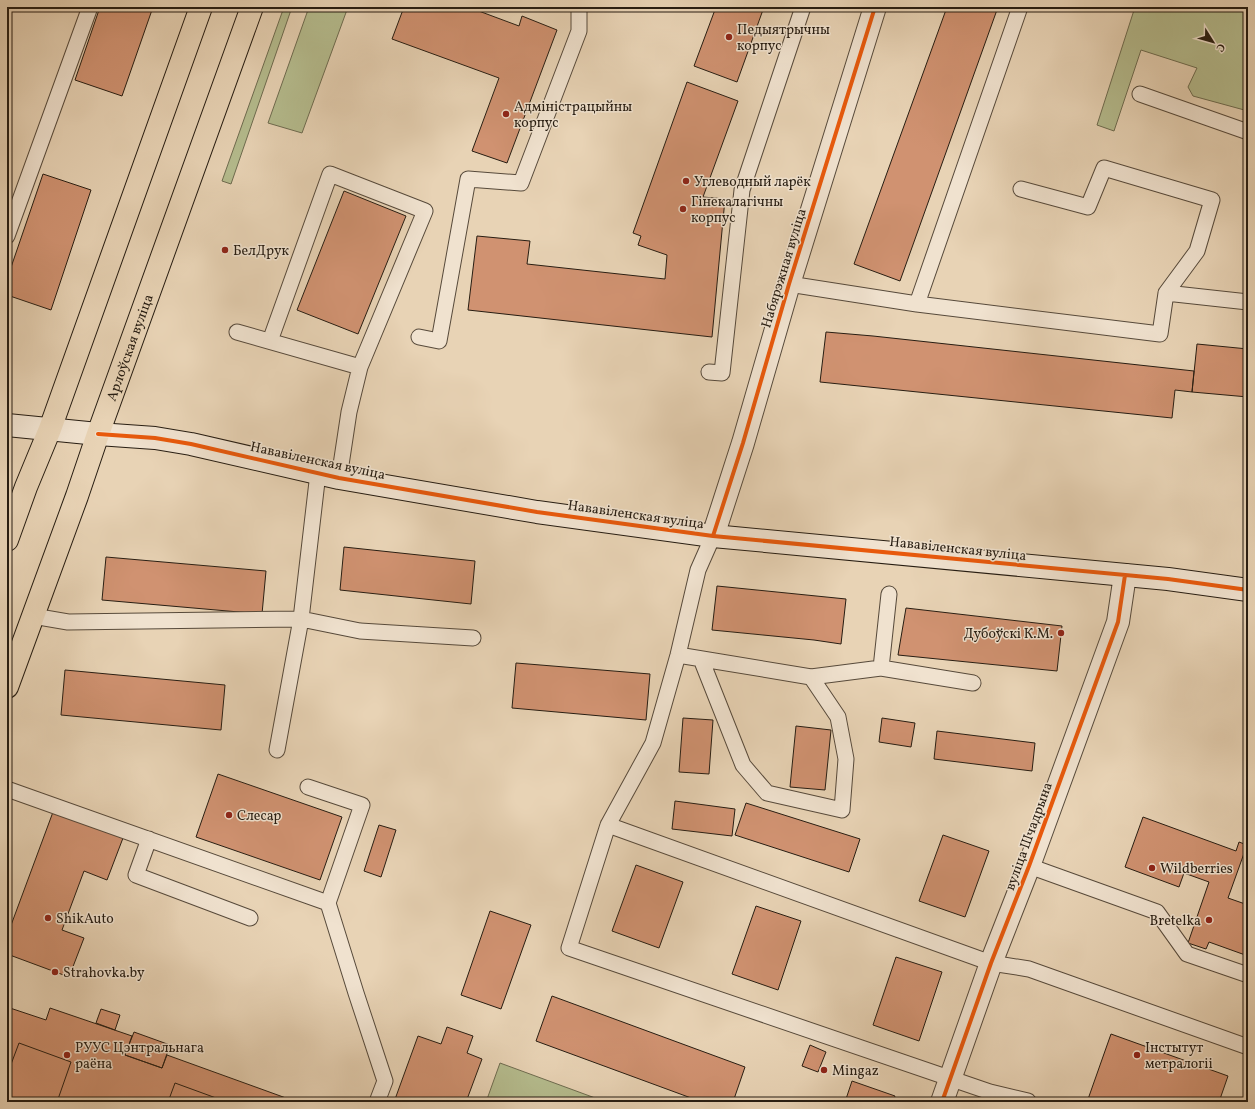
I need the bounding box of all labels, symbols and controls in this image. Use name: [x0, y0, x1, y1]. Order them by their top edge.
place label: Педыятрычны корпус: [737, 21, 830, 56]
north arrow: [1193, 22, 1233, 62]
marker: Педыятрычны корпус: [724, 32, 734, 42]
text: С: [1212, 40, 1228, 54]
place label: Адміністрацыйны корпус: [514, 98, 632, 133]
marker: Адміністрацыйны корпус: [501, 109, 511, 119]
place label: Углеводный ларёк: [694, 173, 811, 192]
marker: Углеводный ларёк: [681, 176, 691, 186]
place label: Гінекалагічны корпус: [691, 193, 783, 228]
marker: Гінекалагічны корпус: [678, 204, 688, 214]
street label: Набярэжная вуліца: [757, 206, 812, 331]
place label: БелДрук: [233, 242, 290, 261]
marker: БелДрук: [220, 245, 230, 255]
street label: Арлоўская вуліца: [103, 292, 159, 404]
street label: Нававіленская вуліца: [248, 438, 387, 485]
street label: Нававіленская вуліца: [566, 496, 705, 534]
street label: Нававіленская вуліца: [888, 533, 1027, 566]
place label: Дубоўскі К.М.: [964, 625, 1053, 644]
marker: Дубоўскі К.М.: [1056, 628, 1066, 638]
street label: вуліца Шчадрына: [1001, 780, 1058, 893]
place label: Слесар: [237, 807, 281, 826]
marker: Слесар: [224, 810, 234, 820]
place label: Wildberries: [1160, 860, 1233, 879]
marker: Wildberries: [1147, 863, 1157, 873]
place label: ShikAuto: [56, 910, 114, 929]
place label: Bretelka: [1150, 912, 1201, 931]
marker: ShikAuto: [43, 913, 53, 923]
marker: Bretelka: [1204, 915, 1214, 925]
place label: Strahovka.by: [63, 964, 145, 983]
marker: Strahovka.by: [50, 967, 60, 977]
place label: РУУС Цэнтральнага раёна: [75, 1039, 204, 1074]
place label: Інстытут метралогіі: [1145, 1039, 1213, 1074]
marker: РУУС Цэнтральнага раёна: [62, 1050, 72, 1060]
marker: Інстытут метралогіі: [1132, 1050, 1142, 1060]
place label: Mingaz: [832, 1062, 879, 1081]
marker: Mingaz: [819, 1065, 829, 1075]

